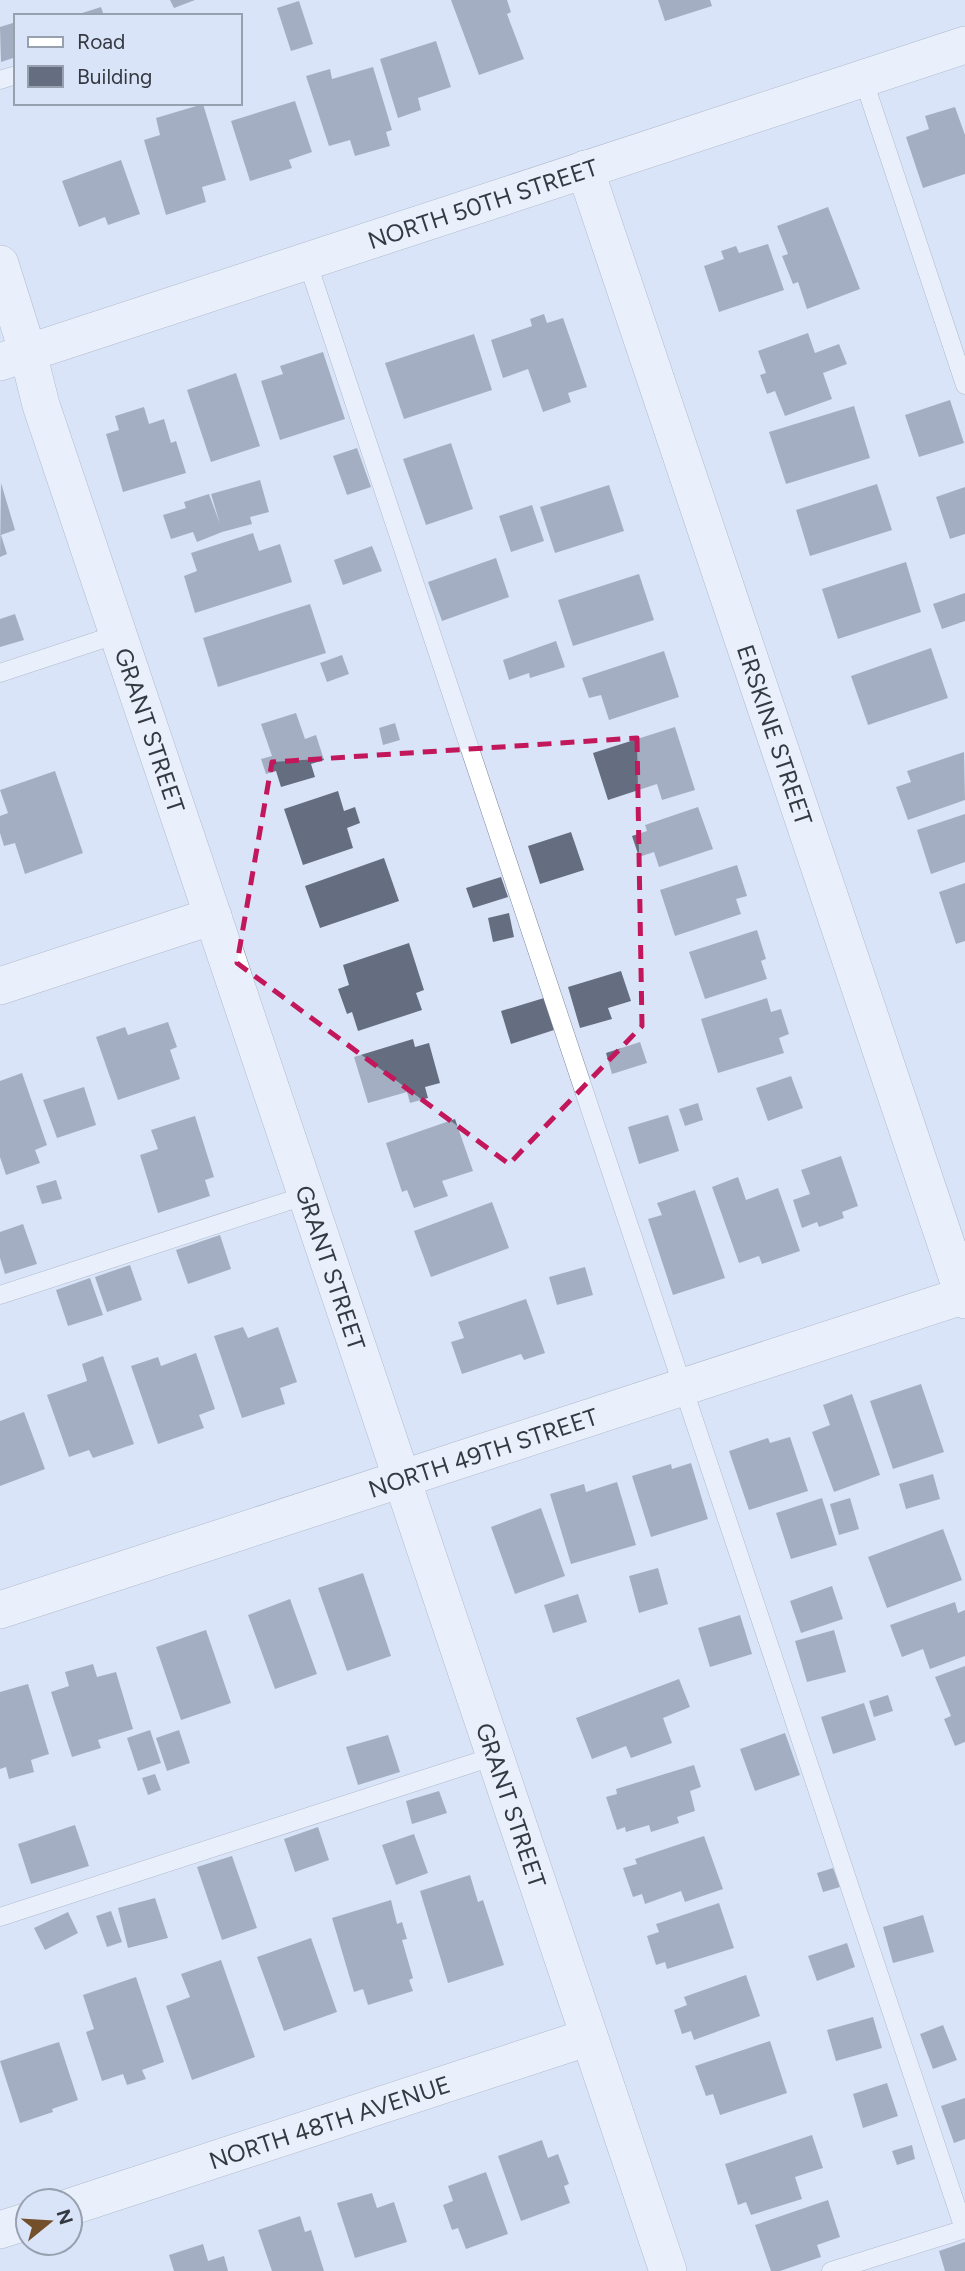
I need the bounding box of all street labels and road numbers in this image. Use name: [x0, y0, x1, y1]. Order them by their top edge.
street label: NORTH 50TH STREET: [364, 152, 601, 255]
street label: ERSKINE STREET: [731, 641, 819, 829]
street label: GRANT STREET: [109, 644, 191, 816]
street label: GRANT STREET: [290, 1182, 372, 1354]
street label: NORTH 49TH STREET: [364, 1401, 601, 1503]
street label: GRANT STREET: [470, 1719, 553, 1891]
street label: NORTH 48TH AVENUE: [205, 2069, 454, 2175]

